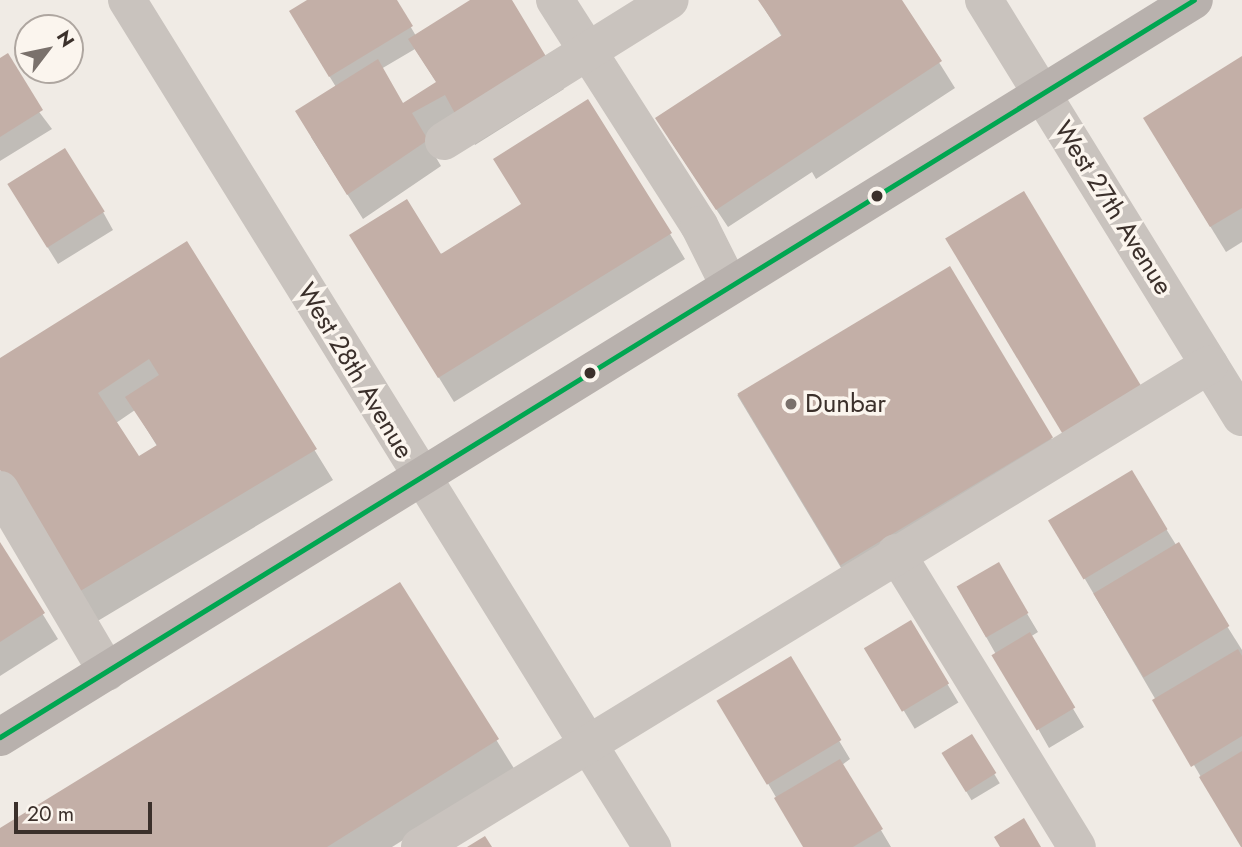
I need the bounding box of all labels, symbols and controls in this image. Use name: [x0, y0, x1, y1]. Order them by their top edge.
north arrow: [14, 14, 84, 84]
text: N: [50, 25, 81, 52]
street label: West 27th Avenue: [1047, 115, 1179, 301]
unlabelled marker: [870, 189, 884, 203]
street label: West 28th Avenue: [290, 278, 420, 464]
unlabelled marker: [583, 366, 597, 380]
place label: Dunbar: [805, 388, 886, 420]
marker: Dunbar: [783, 396, 799, 412]
scale bar: [18, 788, 156, 832]
text: 20 m: [27, 799, 74, 829]

